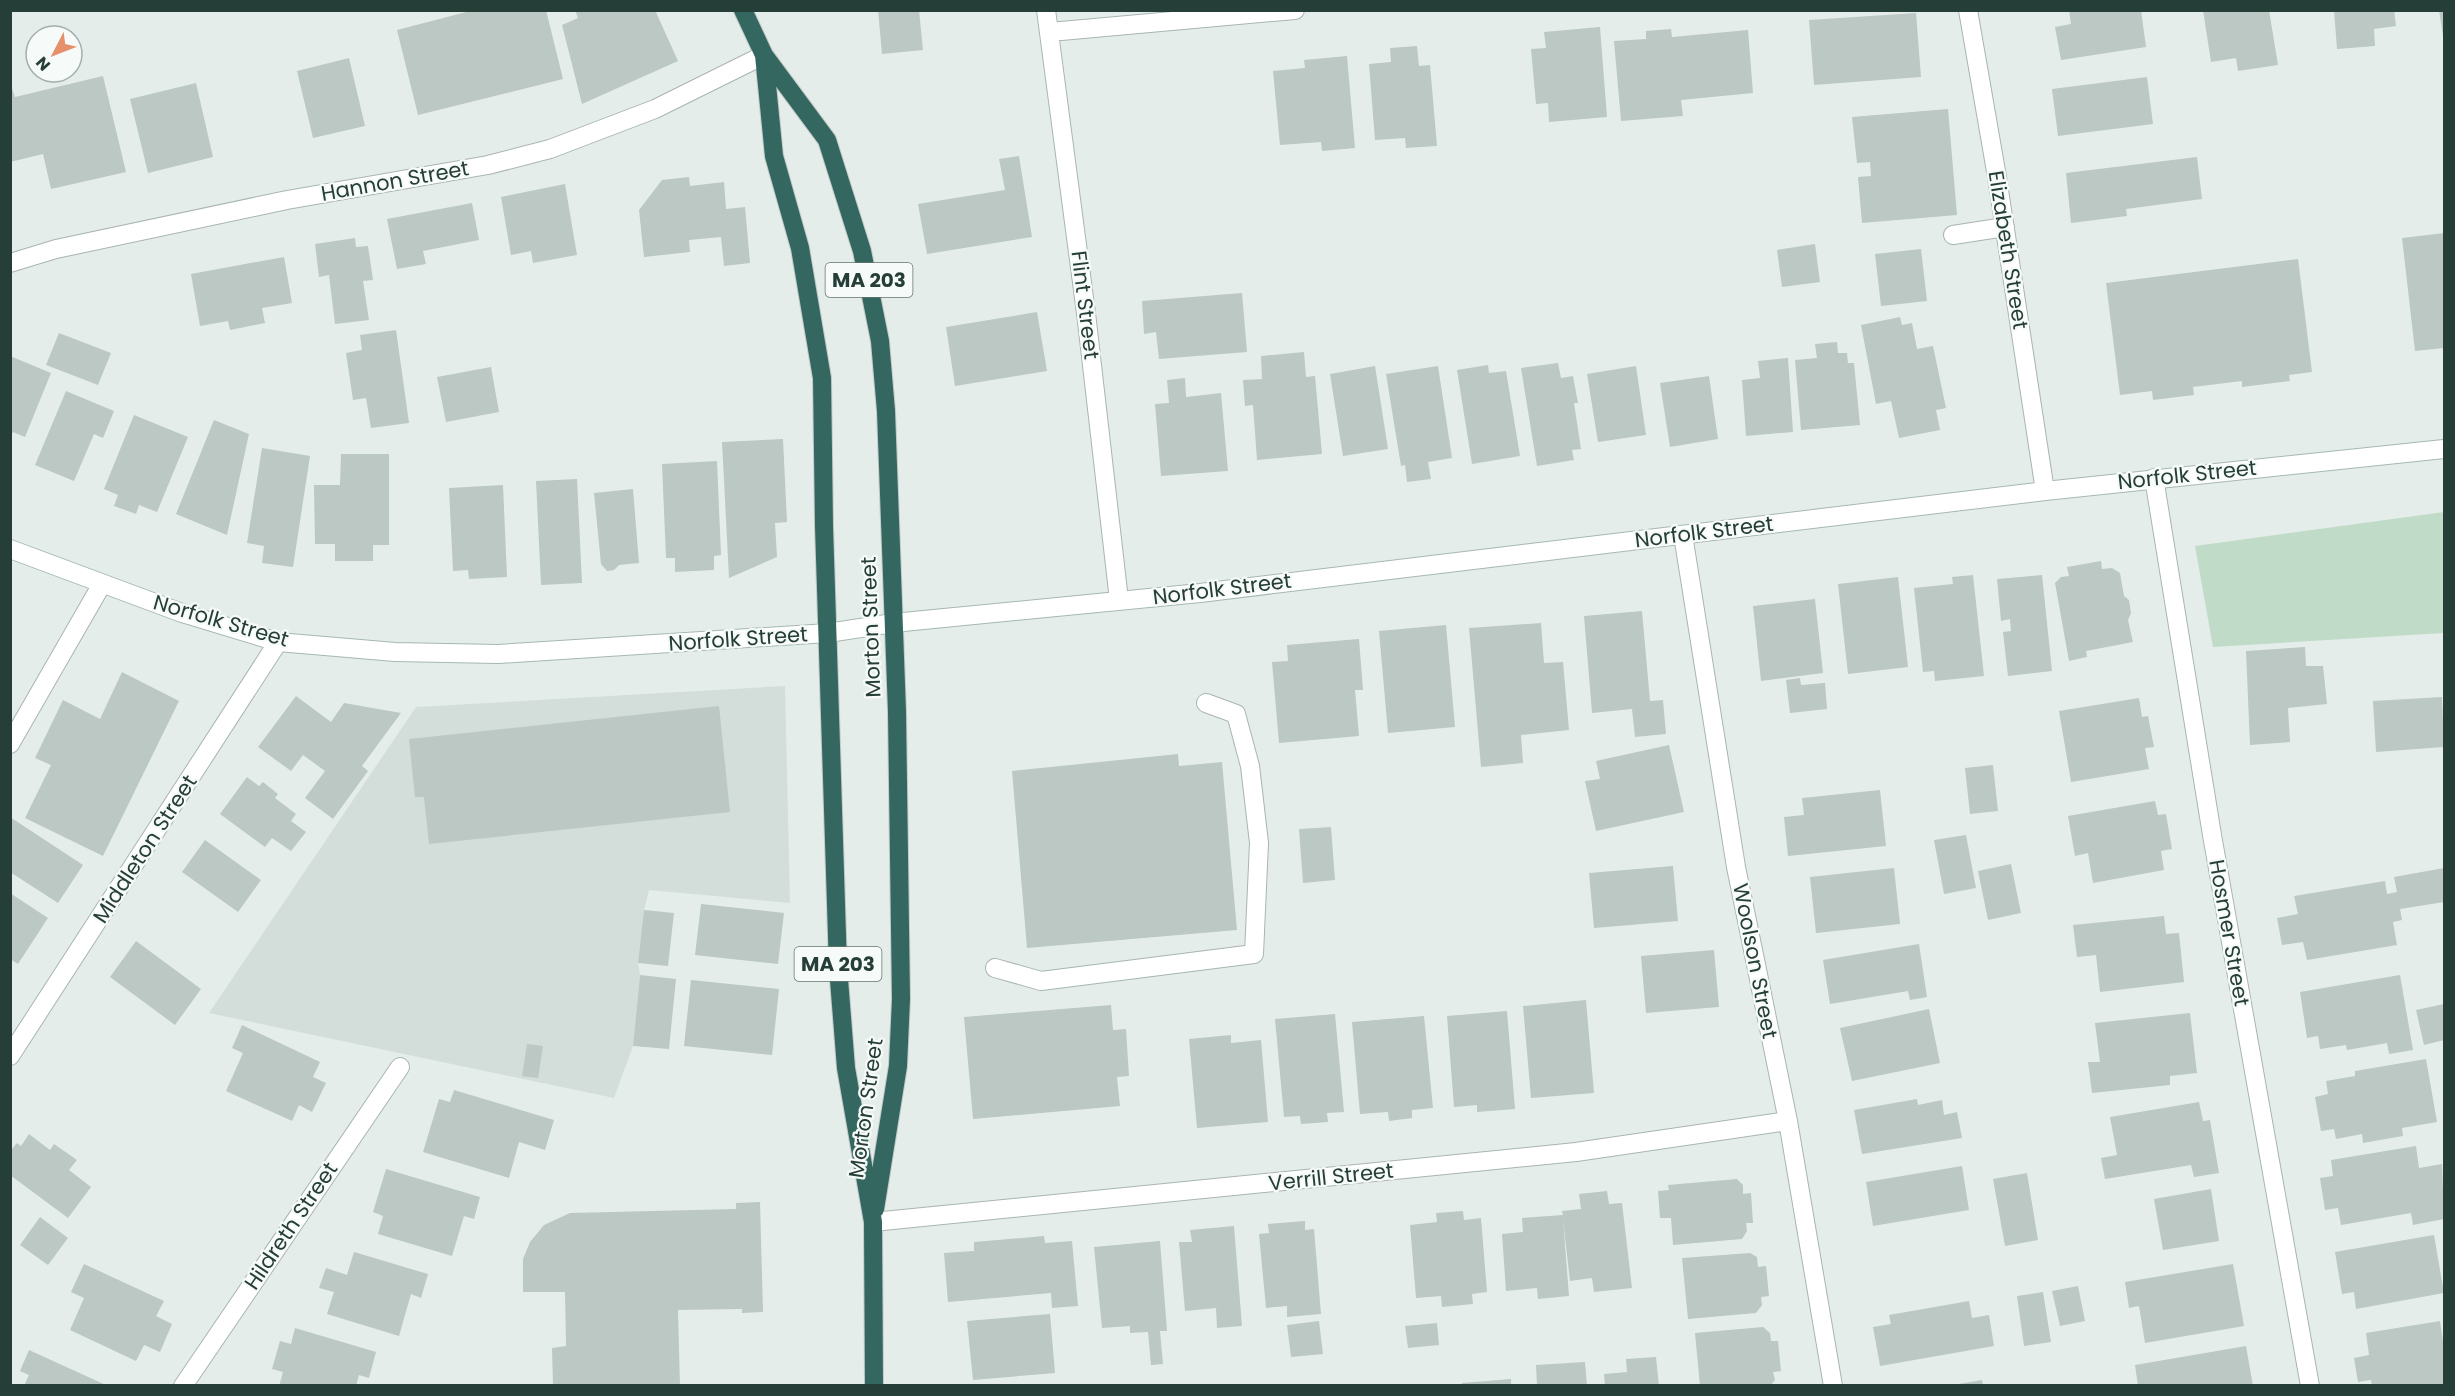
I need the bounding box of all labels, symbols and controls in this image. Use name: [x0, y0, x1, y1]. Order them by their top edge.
north arrow: [24, 24, 84, 84]
text: N: [31, 52, 56, 76]
street label: Hannon Street: [319, 153, 471, 208]
street label: Elizabeth Street: [1982, 169, 2035, 331]
street label: Flint Street: [1064, 249, 1107, 361]
road number: MA 203: [826, 263, 912, 297]
street label: Norfolk Street: [2116, 453, 2258, 496]
street label: Norfolk Street: [1633, 509, 1775, 554]
street label: Morton Street: [854, 556, 887, 698]
street label: Norfolk Street: [1151, 566, 1293, 611]
street label: Norfolk Street: [150, 587, 292, 654]
street label: Norfolk Street: [667, 619, 809, 658]
street label: Middleton Street: [86, 769, 203, 929]
street label: Hosmer Street: [2202, 857, 2257, 1009]
street label: Woolson Street: [1726, 881, 1785, 1041]
road number: MA 203: [794, 947, 882, 981]
street label: Morton Street: [841, 1036, 890, 1180]
street label: Hildreth Street: [237, 1156, 344, 1295]
street label: Verrill Street: [1267, 1156, 1395, 1197]

